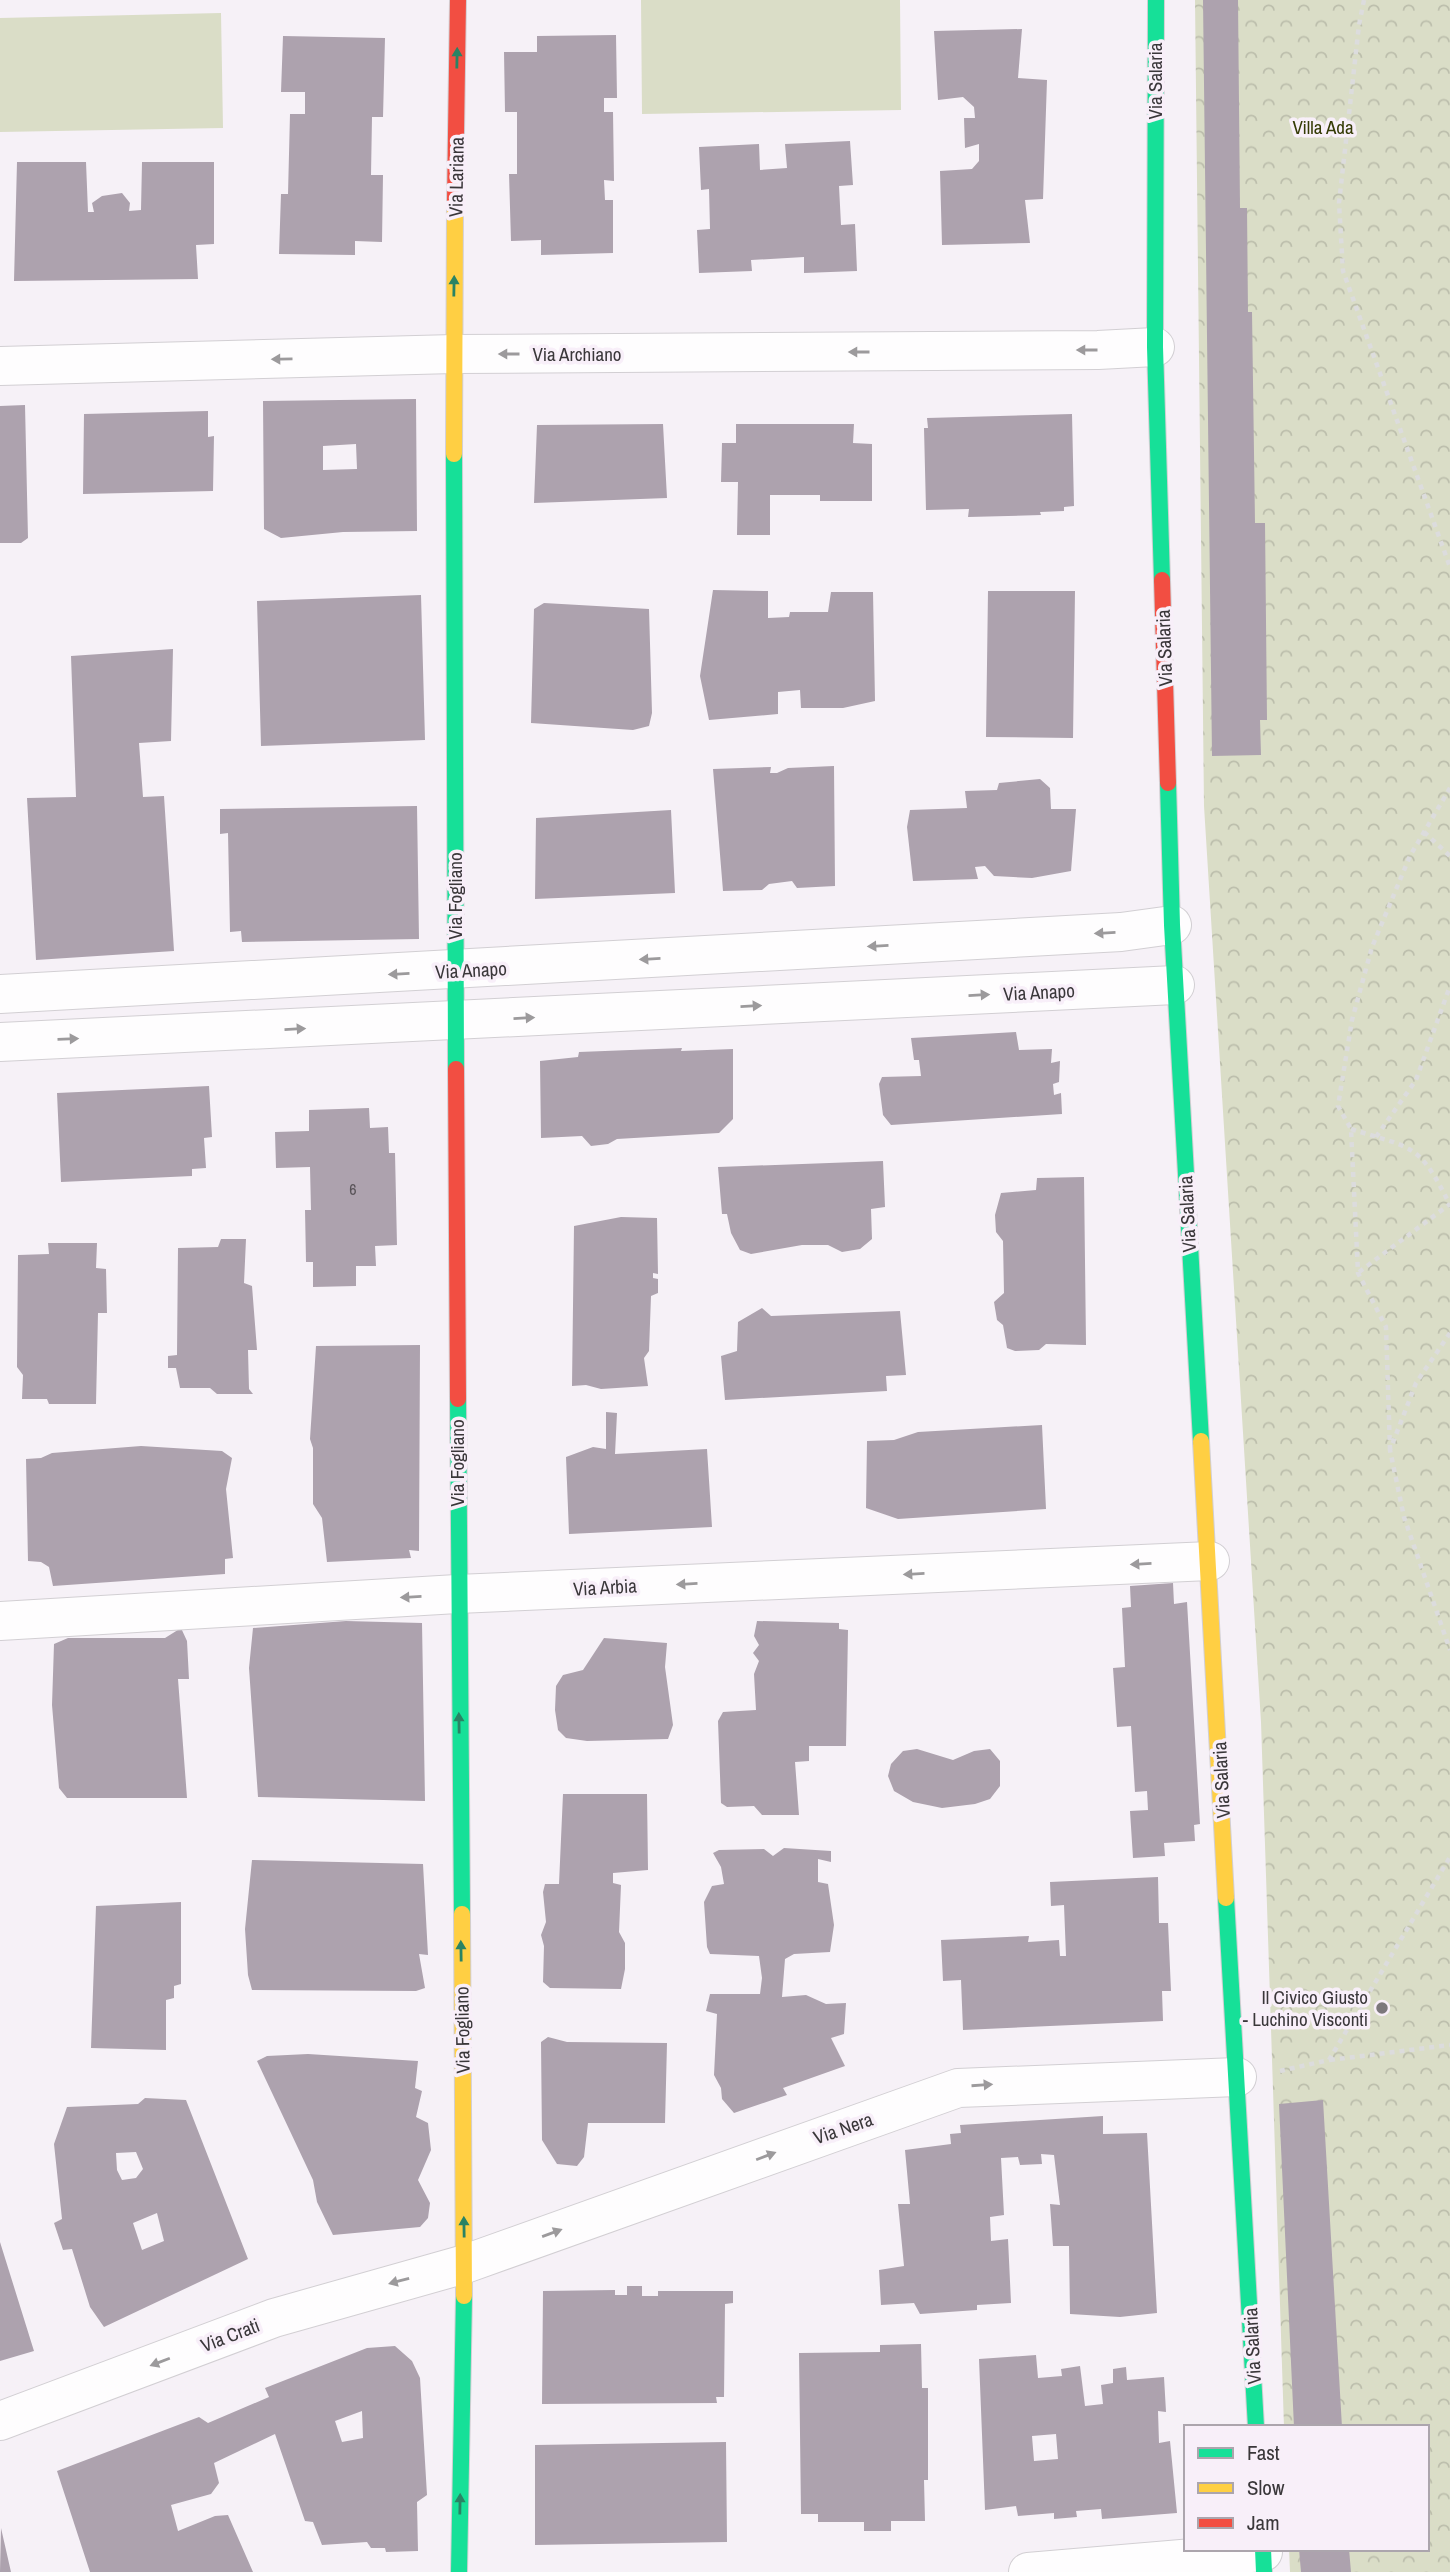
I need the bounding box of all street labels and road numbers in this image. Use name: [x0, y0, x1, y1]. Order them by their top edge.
street label: Via Salaria: [1142, 42, 1168, 119]
street label: Via Lariana: [442, 136, 470, 217]
street label: Via Archiano: [533, 341, 621, 367]
street label: Via Salaria: [1150, 609, 1178, 687]
street label: Via Fogliano: [442, 852, 468, 940]
street label: Via Anapo: [435, 955, 507, 985]
street label: Via Anapo: [1003, 977, 1075, 1007]
street label: Via Salaria: [1172, 1175, 1202, 1253]
street label: Via Fogliano: [444, 1419, 470, 1507]
street label: Via Arbia: [572, 1572, 638, 1602]
street label: Via Salaria: [1206, 1741, 1236, 1819]
street label: Via Fogliano: [448, 1986, 476, 2074]
street label: Via Nera: [810, 2106, 876, 2150]
street label: Via Salaria: [1237, 2307, 1267, 2385]
street label: Via Crati: [197, 2312, 263, 2358]

